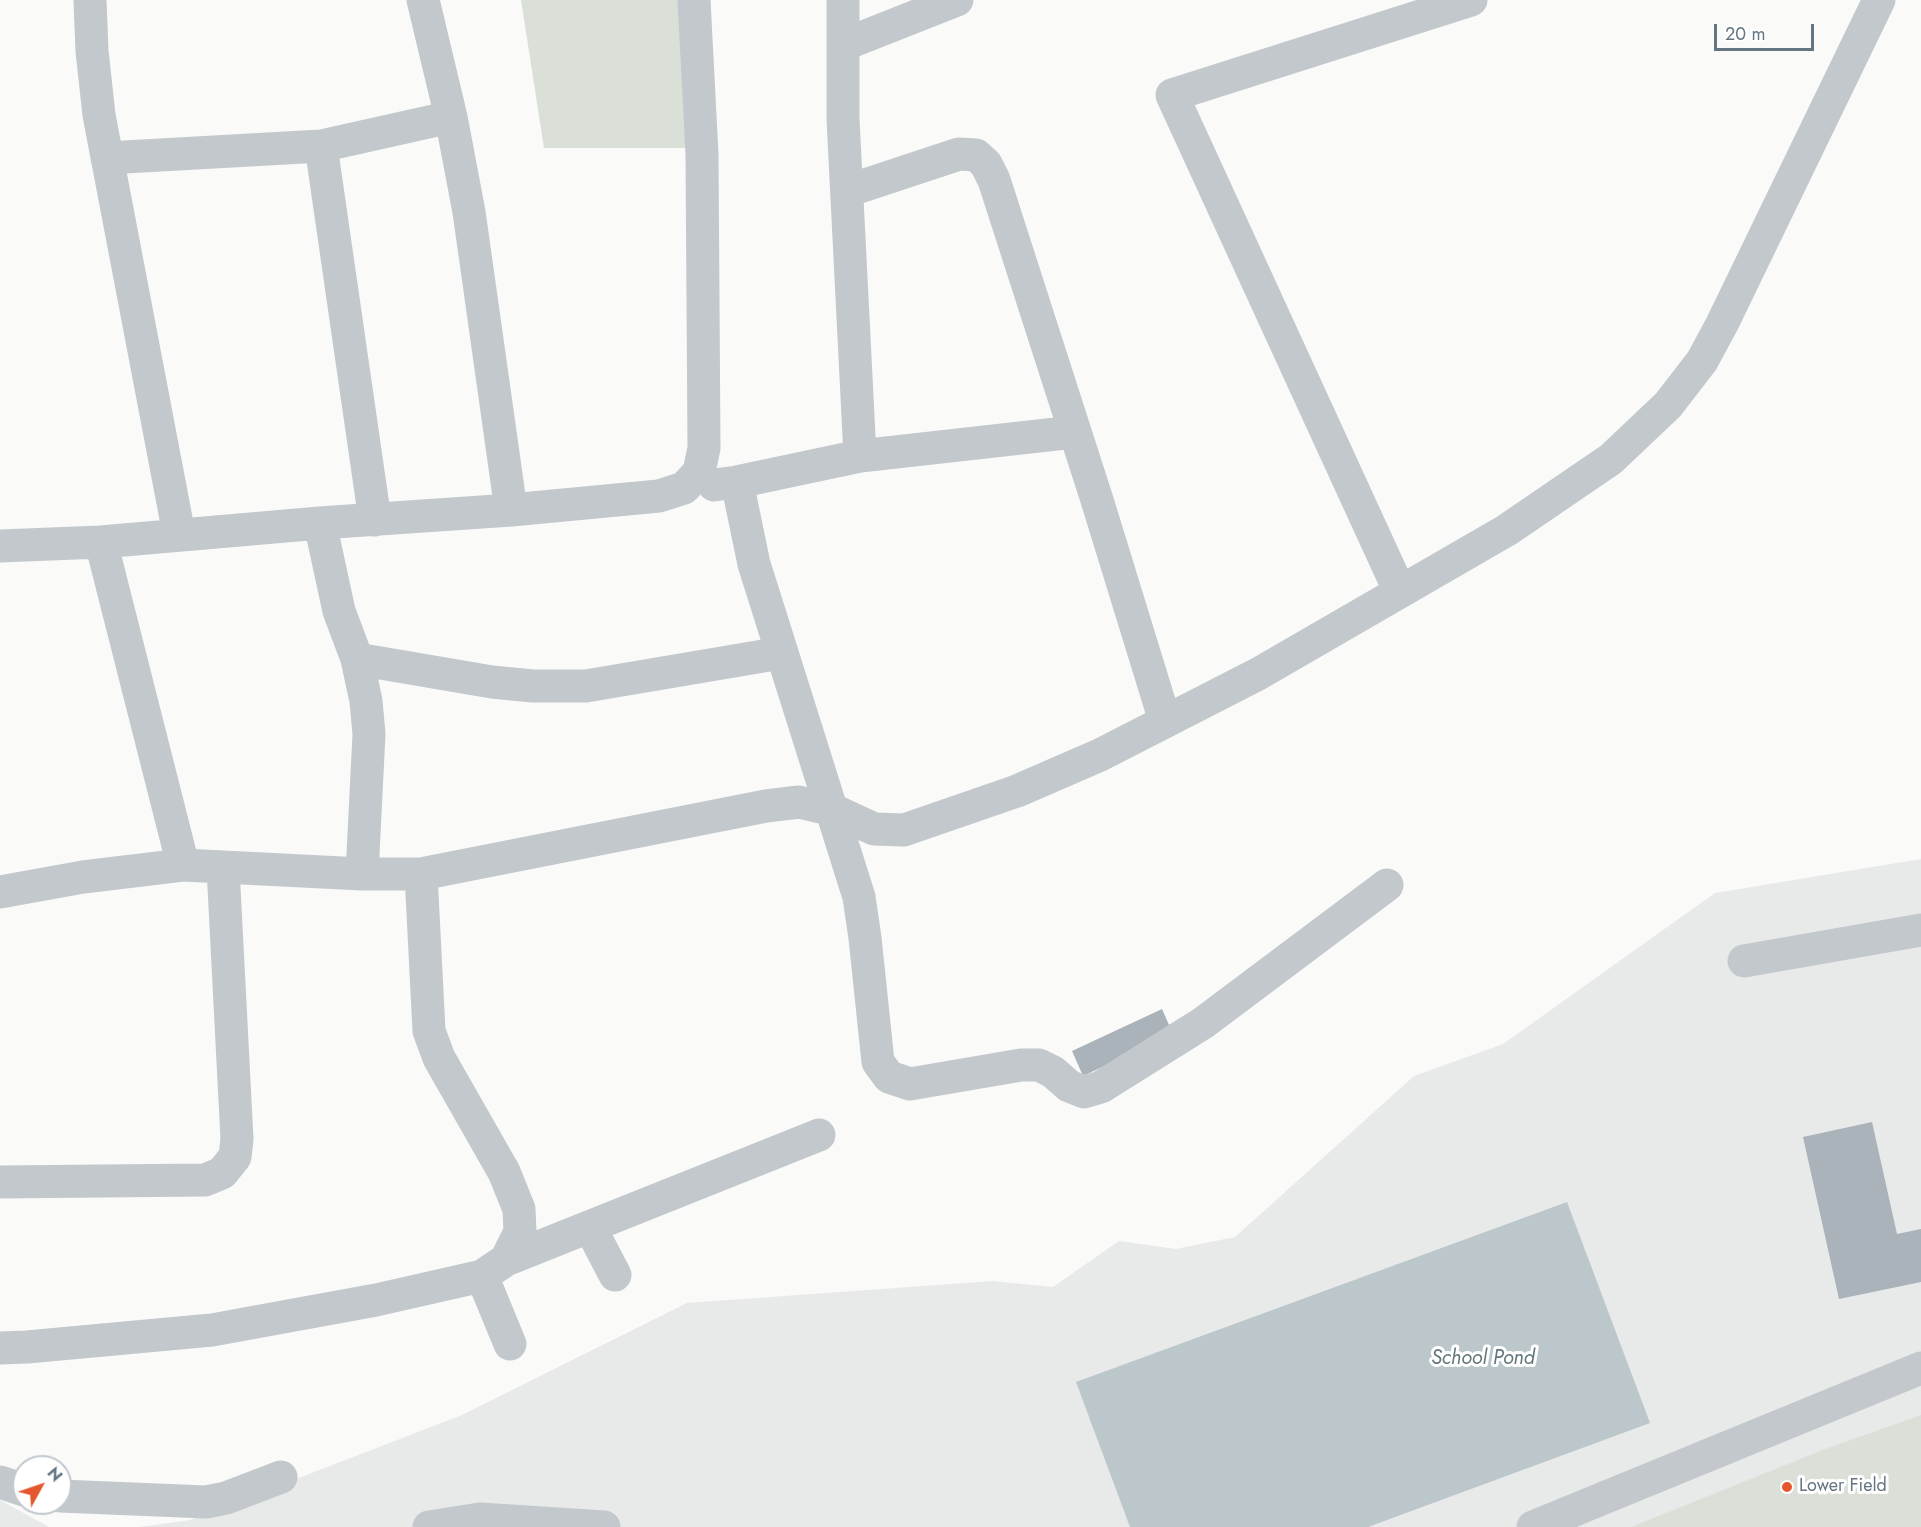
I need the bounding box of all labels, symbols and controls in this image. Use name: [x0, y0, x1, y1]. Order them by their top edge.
scale bar: [1717, 12, 1818, 50]
text: 20 m: [1725, 21, 1765, 47]
water label: School Pond: [1431, 1347, 1535, 1371]
north arrow: [12, 1455, 72, 1515]
text: N: [42, 1462, 68, 1487]
place label: Lower Field: [1799, 1476, 1887, 1498]
marker: Lower Field: [1780, 1480, 1794, 1494]

